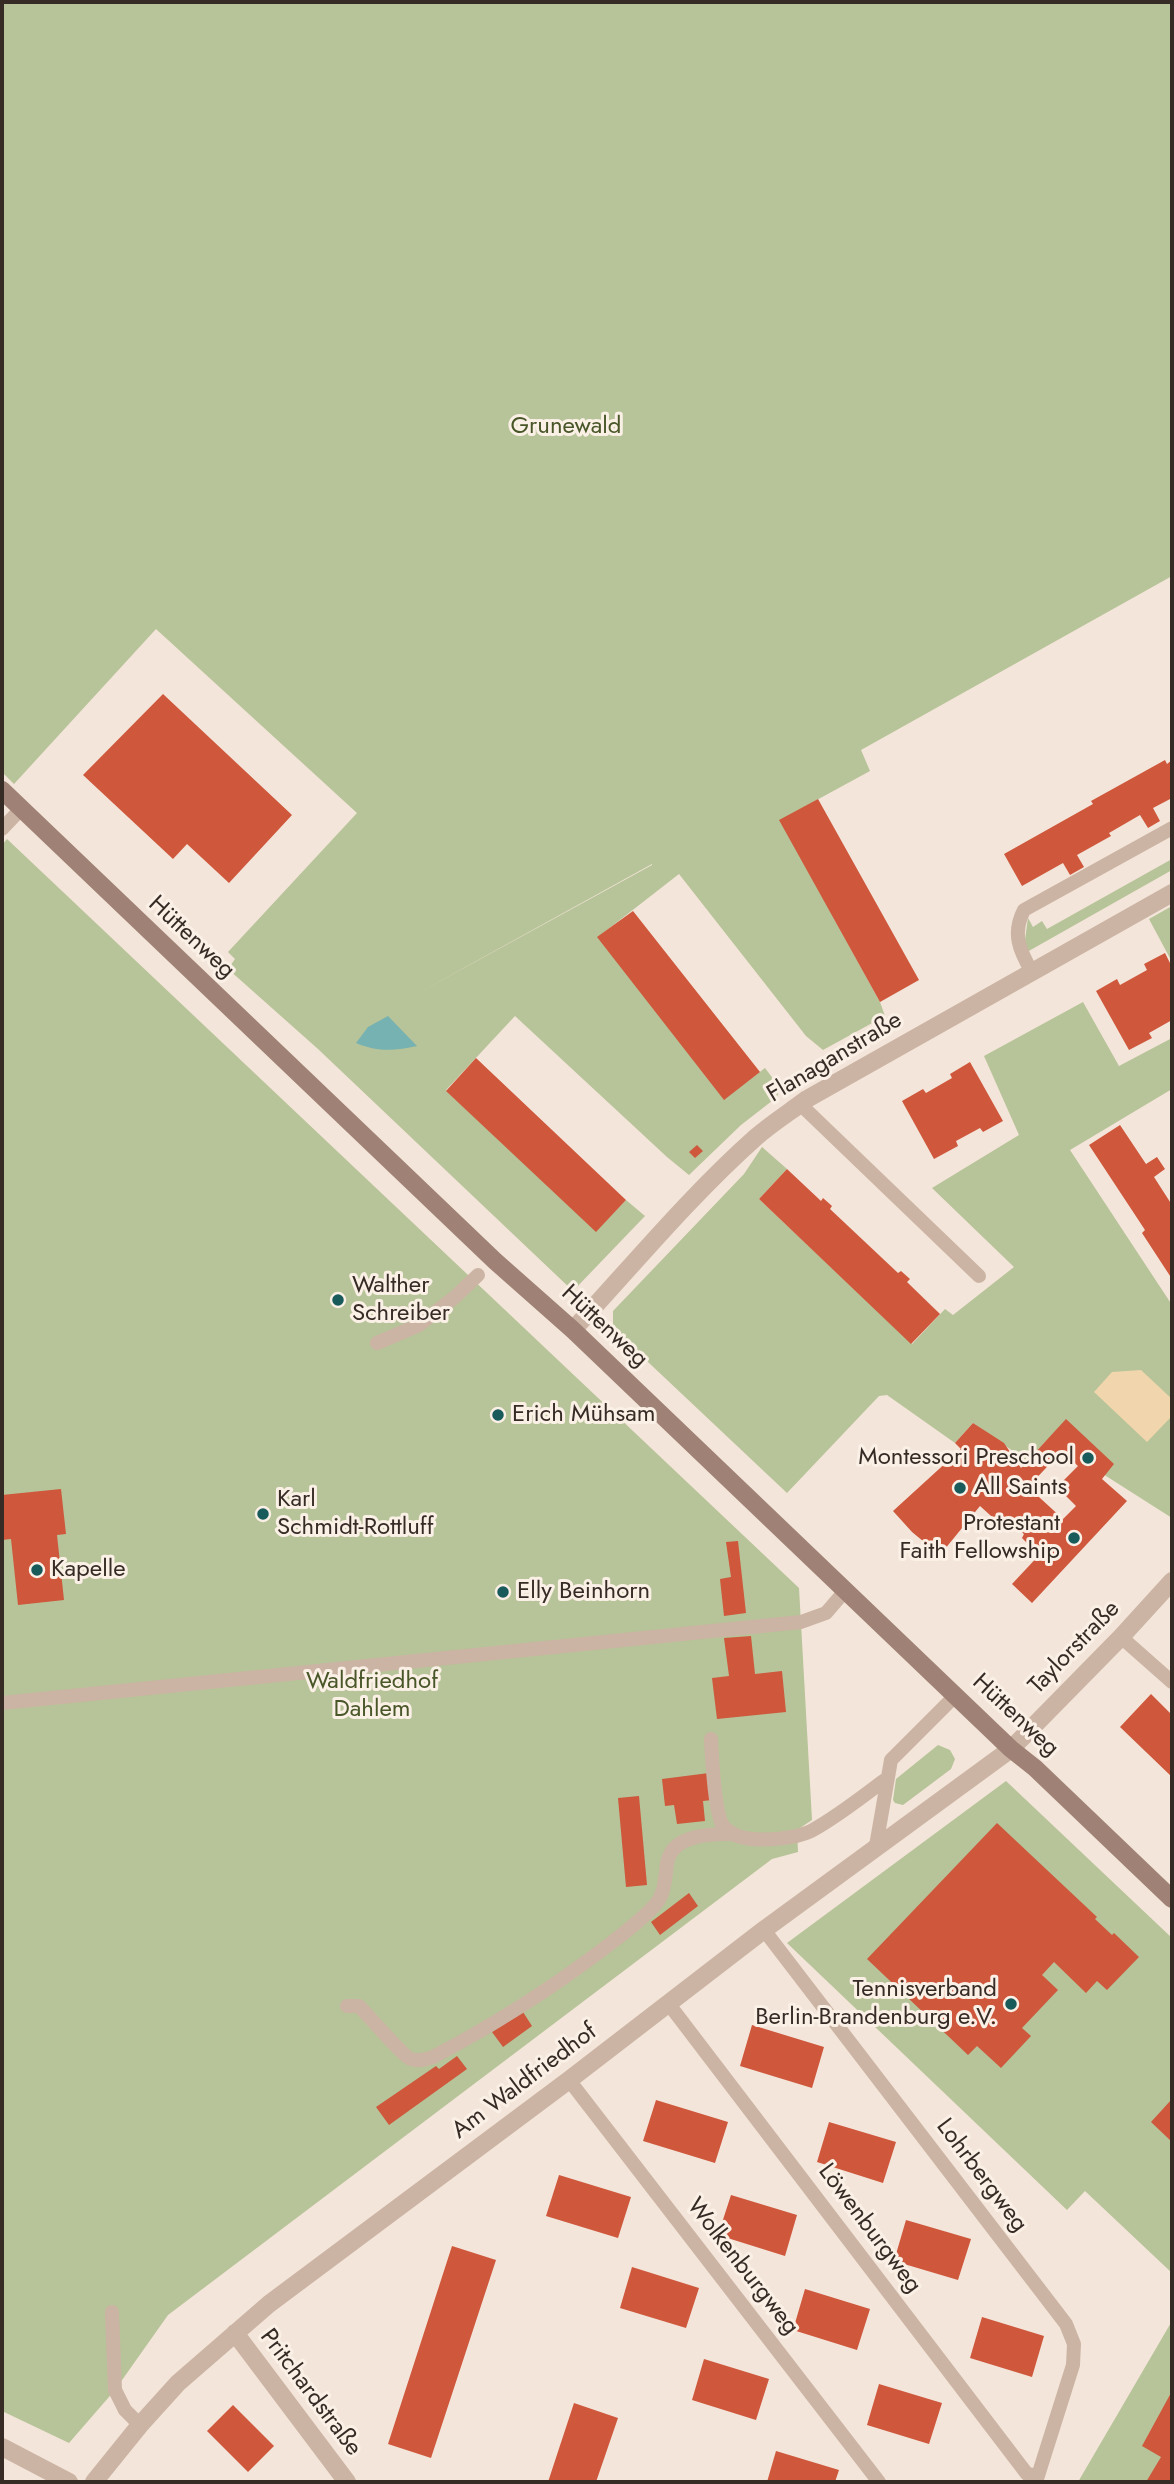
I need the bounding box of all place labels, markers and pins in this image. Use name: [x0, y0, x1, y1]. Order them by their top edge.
place label: Walther Schreiber: [352, 1272, 450, 1328]
marker: Walther Schreiber: [330, 1292, 346, 1308]
place label: Erich Mühsam: [512, 1401, 656, 1429]
marker: Erich Mühsam: [490, 1407, 506, 1423]
place label: Montessori Preschool: [858, 1444, 1074, 1472]
marker: Montessori Preschool: [1080, 1450, 1096, 1466]
place label: All Saints: [974, 1474, 1067, 1502]
marker: All Saints: [952, 1480, 968, 1496]
place label: Karl Schmidt-Rottluff: [277, 1486, 434, 1542]
marker: Karl Schmidt-Rottluff: [255, 1506, 271, 1522]
place label: Protestant Faith Fellowship: [899, 1510, 1060, 1566]
marker: Protestant Faith Fellowship: [1066, 1530, 1082, 1546]
place label: Kapelle: [51, 1556, 126, 1584]
marker: Kapelle: [29, 1562, 45, 1578]
place label: Elly Beinhorn: [517, 1578, 650, 1606]
marker: Elly Beinhorn: [495, 1584, 511, 1600]
place label: Tennisverband Berlin-Brandenburg e.V.: [755, 1976, 997, 2032]
marker: Tennisverband Berlin-Brandenburg e.V.: [1003, 1996, 1019, 2012]

